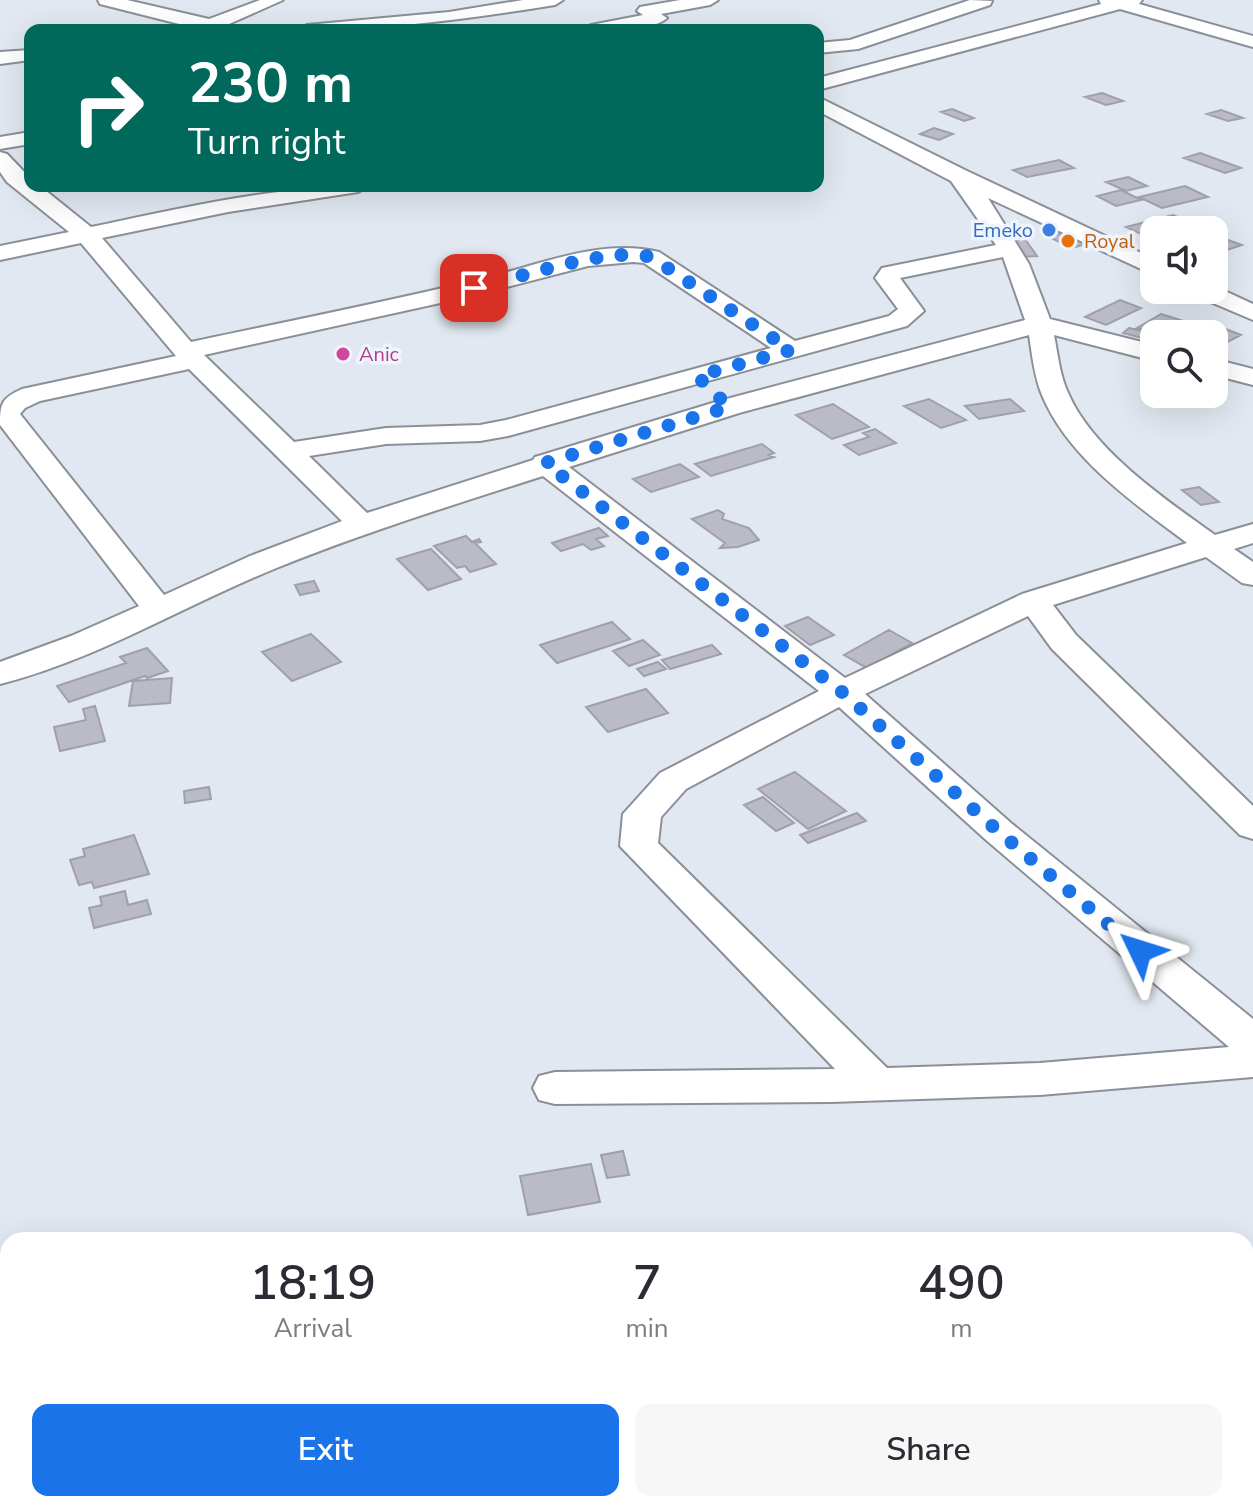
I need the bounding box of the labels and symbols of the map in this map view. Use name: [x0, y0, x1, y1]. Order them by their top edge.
place label: Emeko: [973, 217, 1033, 244]
marker: Emeko: [1040, 221, 1058, 239]
place label: Royal: [1084, 228, 1135, 255]
marker: Royal: [1059, 232, 1077, 250]
pin: [440, 254, 508, 322]
place label: Anic: [359, 341, 399, 368]
marker: Anic: [334, 345, 352, 363]
position arrow: [1098, 909, 1182, 993]

